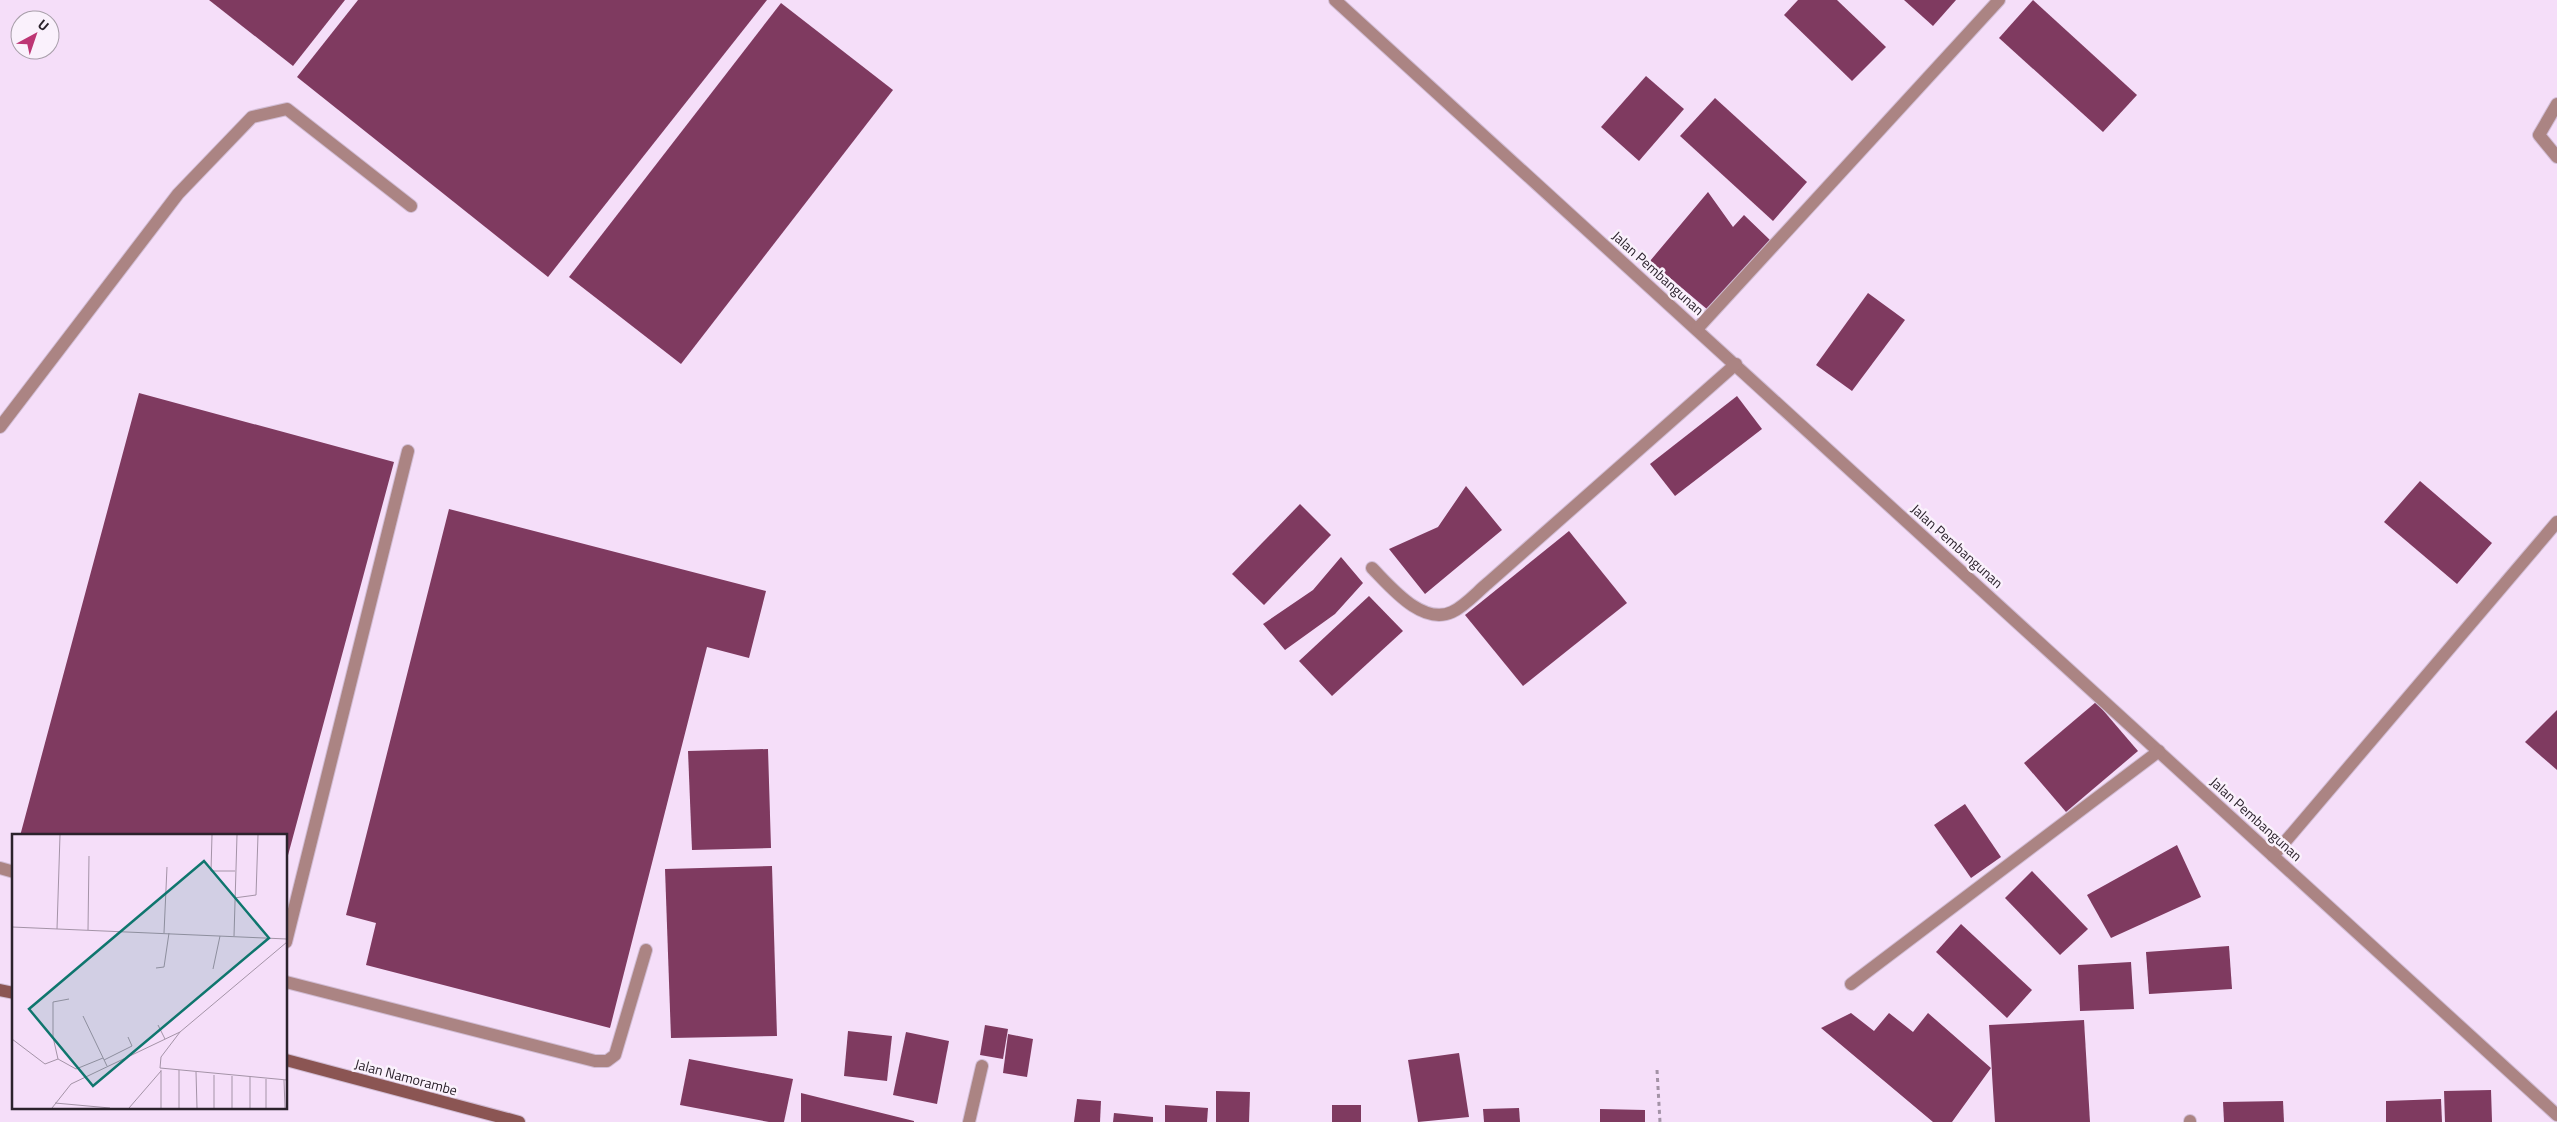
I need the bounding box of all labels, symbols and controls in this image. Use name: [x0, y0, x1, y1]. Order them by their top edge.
north arrow: [10, 10, 60, 60]
text: U: [33, 14, 54, 36]
street label: Jalan Pembangunan: [1608, 226, 1709, 320]
street label: Jalan Pembangunan: [1907, 499, 2008, 593]
street label: Jalan Pembangunan: [2206, 772, 2307, 866]
inset map: [12, 834, 288, 1110]
street label: Jalan Namorambe: [352, 1053, 460, 1100]

